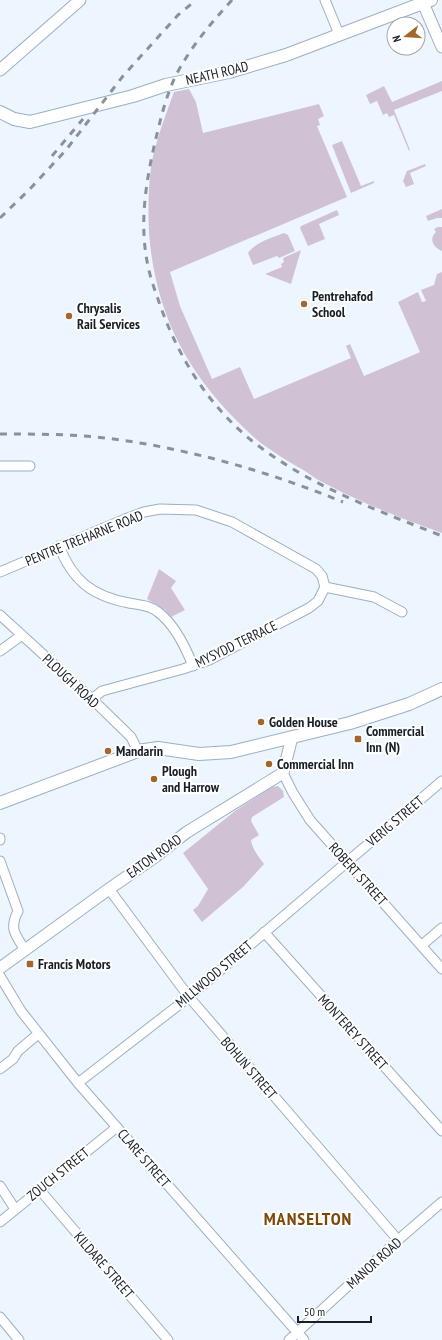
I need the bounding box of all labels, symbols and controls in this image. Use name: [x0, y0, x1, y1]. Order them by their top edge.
north arrow: [386, 16, 426, 56]
text: N: [389, 34, 404, 44]
street label: NEATH ROAD: [184, 57, 250, 89]
place label: Pentrehafod School: [312, 287, 373, 321]
place label: Chrysalis Rail Services: [77, 299, 140, 333]
marker: Pentrehafod School: [299, 299, 309, 309]
marker: Chrysalis Rail Services: [64, 311, 74, 321]
street label: PENTRE TREHARNE ROAD: [22, 506, 146, 570]
street label: MYSYDD TERRACE: [192, 616, 280, 672]
street label: PLOUGH ROAD: [39, 650, 103, 712]
place label: Golden House: [269, 713, 338, 731]
marker: Golden House: [256, 717, 266, 727]
place label: Commercial Inn (N): [366, 722, 425, 756]
marker: Commercial Inn (N): [353, 734, 363, 744]
place label: Mandarin: [116, 742, 163, 760]
marker: Mandarin: [103, 746, 113, 756]
place label: Commercial Inn: [277, 755, 354, 773]
marker: Commercial Inn: [264, 759, 274, 769]
place label: Plough and Harrow: [162, 762, 220, 796]
marker: Plough and Harrow: [149, 774, 159, 784]
street label: VERIG STREET: [362, 791, 428, 851]
street label: EATON ROAD: [123, 830, 185, 882]
street label: ROBERT STREET: [325, 839, 392, 910]
street label: MILLWOOD STREET: [172, 936, 257, 1011]
place label: Francis Motors: [38, 955, 111, 973]
marker: Francis Motors: [25, 959, 35, 969]
street label: MONTEREY STREET: [314, 991, 392, 1074]
street label: BOHUN STREET: [217, 1033, 281, 1103]
street label: CLARE STREET: [114, 1125, 175, 1192]
street label: ZOUCH STREET: [23, 1143, 93, 1205]
district label: MANSELTON: [264, 1207, 352, 1230]
street label: KILDARE STREET: [70, 1228, 138, 1303]
street label: MANOR ROAD: [343, 1234, 405, 1292]
scale bar: [298, 1298, 371, 1324]
text: 50 m: [304, 1304, 325, 1319]

